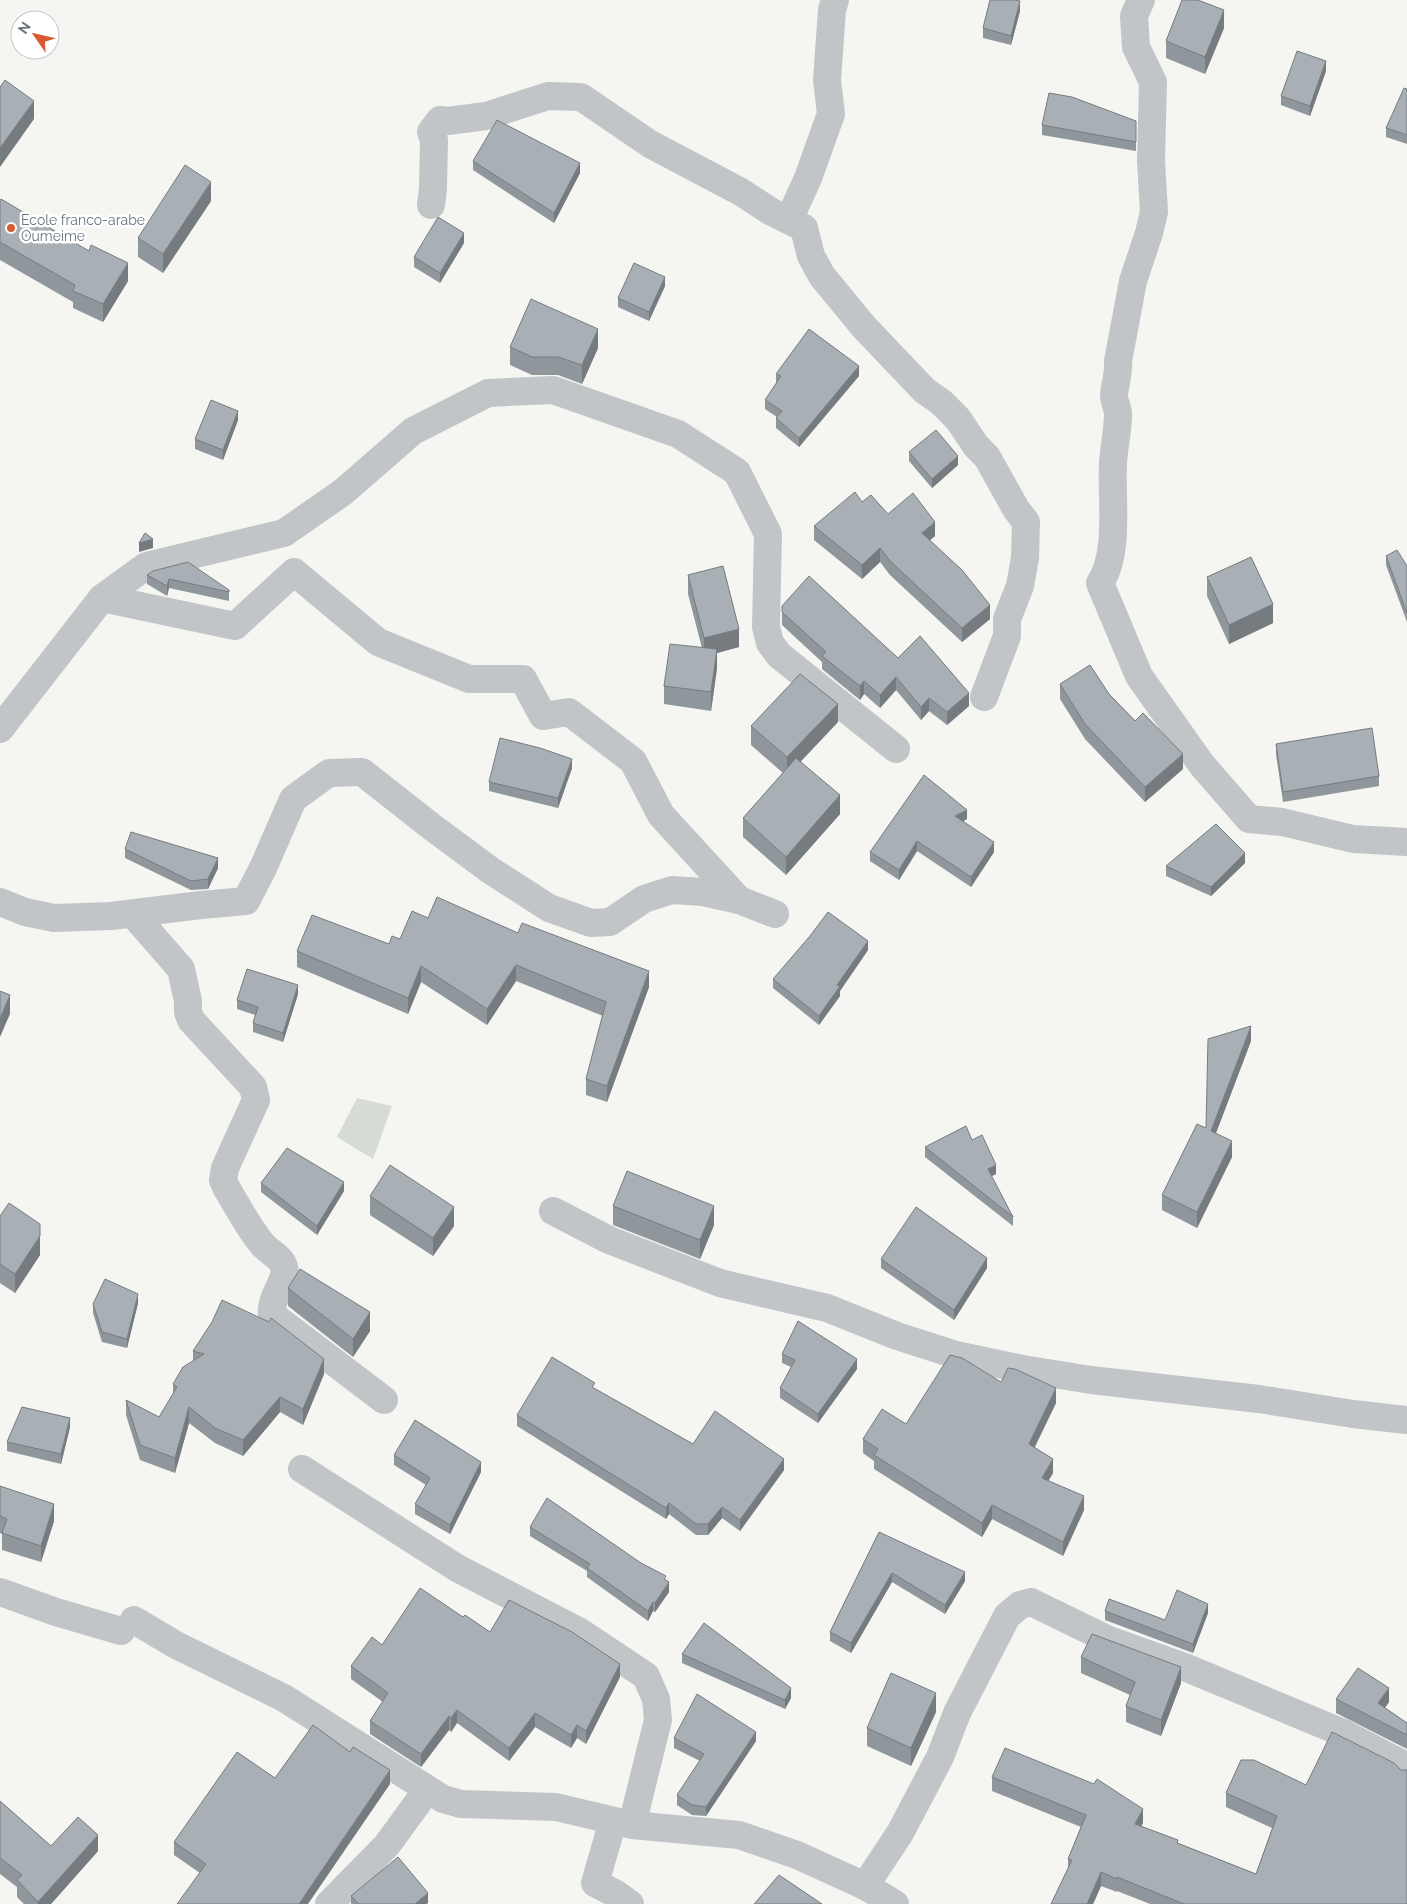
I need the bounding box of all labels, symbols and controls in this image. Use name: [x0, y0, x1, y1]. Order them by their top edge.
north arrow: [10, 10, 60, 60]
text: N: [15, 19, 34, 37]
place label: Ecole franco-arabe Oumeime: [21, 212, 145, 244]
marker: Ecole franco-arabe Oumeime: [5, 222, 17, 234]

